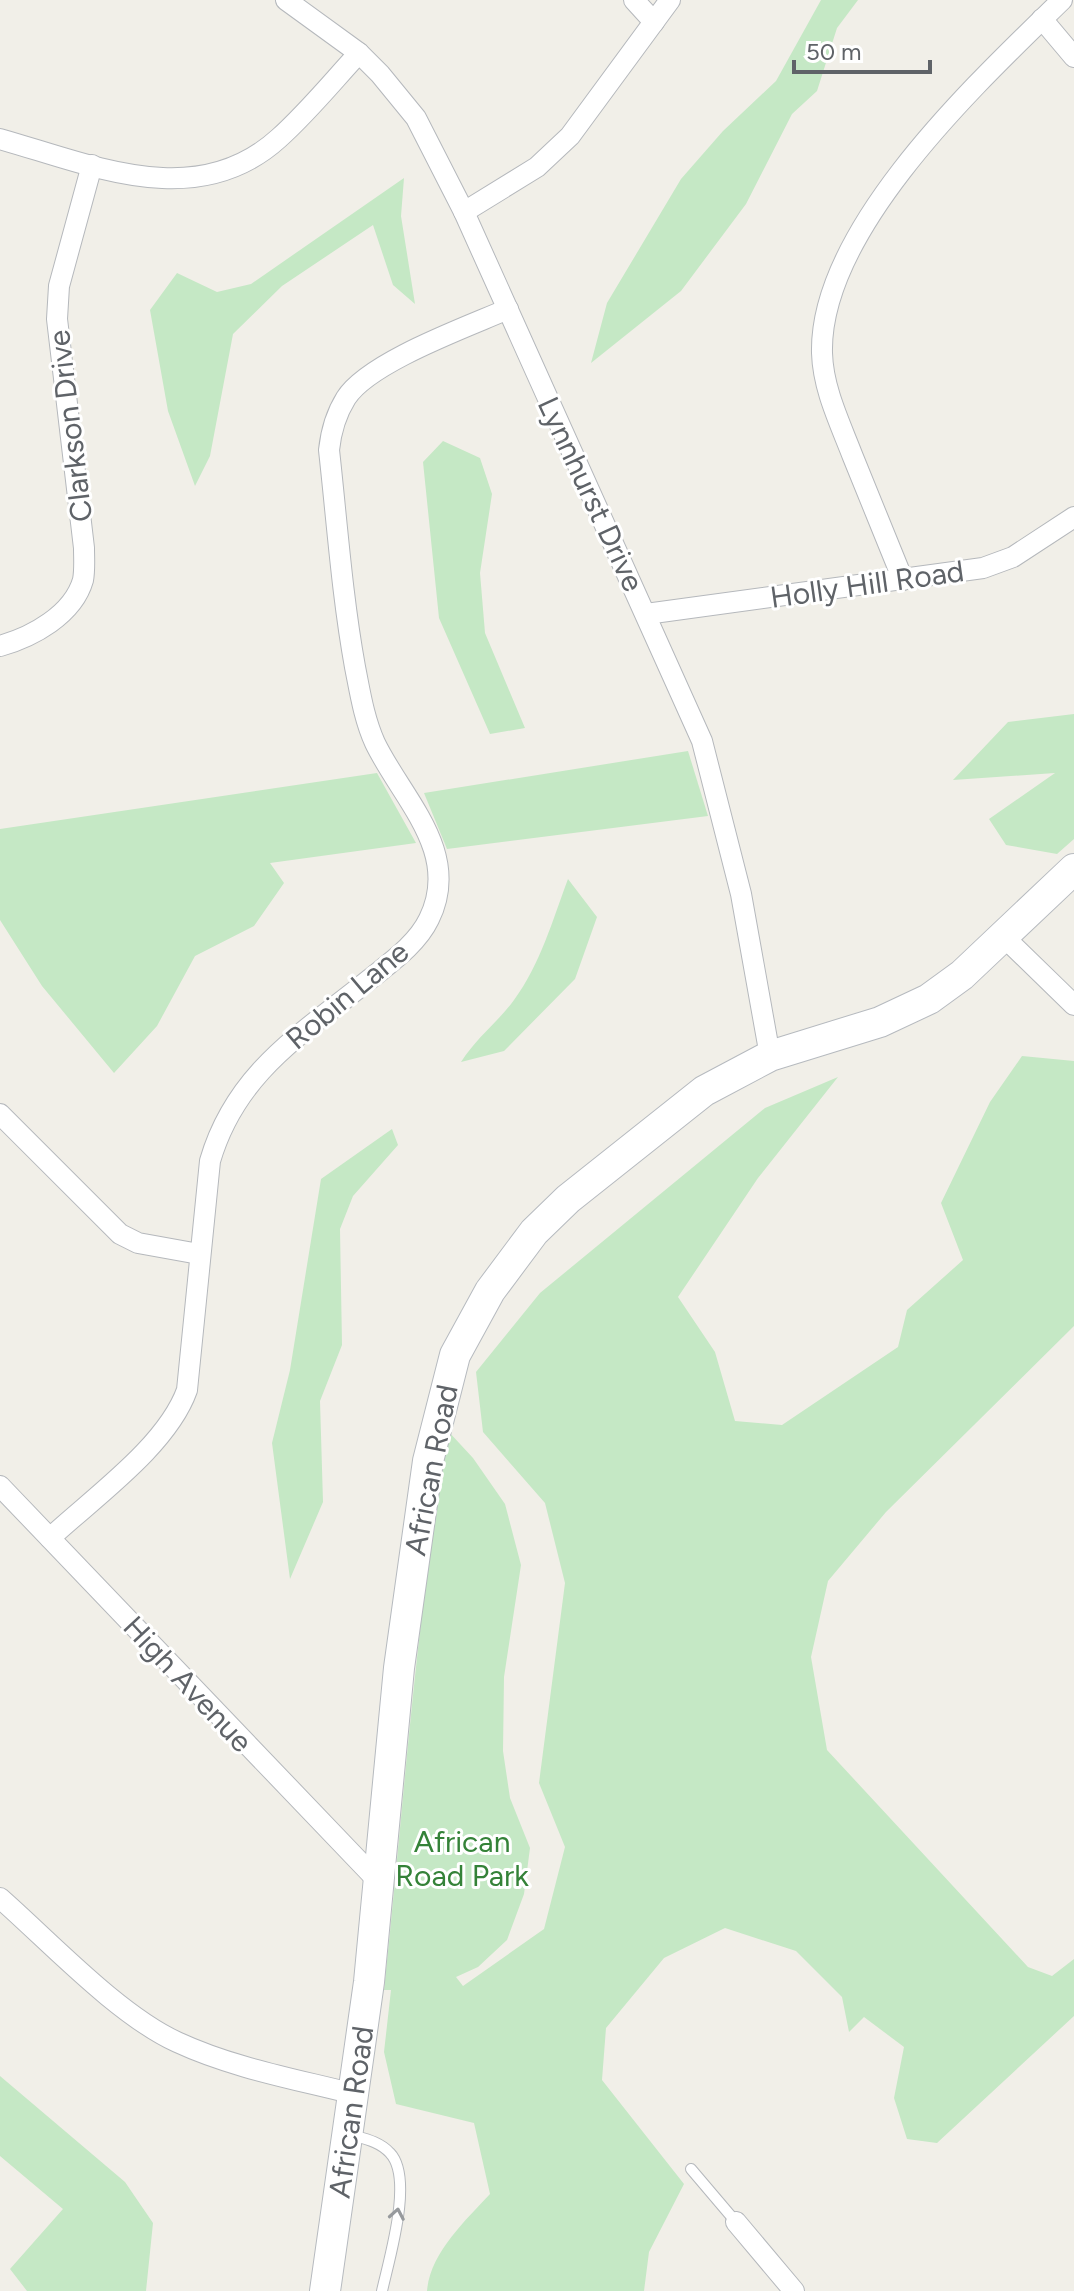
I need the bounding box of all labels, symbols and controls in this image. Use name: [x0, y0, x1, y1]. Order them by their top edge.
scale bar: [794, 24, 930, 74]
text: 50 m: [806, 37, 862, 66]
street label: Clarkson Drive: [40, 328, 100, 524]
street label: Lynnhurst Drive: [530, 391, 652, 597]
street label: Holly Hill Road: [768, 552, 966, 616]
street label: Robin Lane: [278, 933, 416, 1057]
street label: African Road: [396, 1381, 466, 1559]
street label: High Avenue: [116, 1608, 260, 1760]
park label: African Road Park: [395, 1823, 529, 1894]
street label: African Road: [321, 2024, 381, 2200]
one-way arrow: [387, 2208, 404, 2221]

